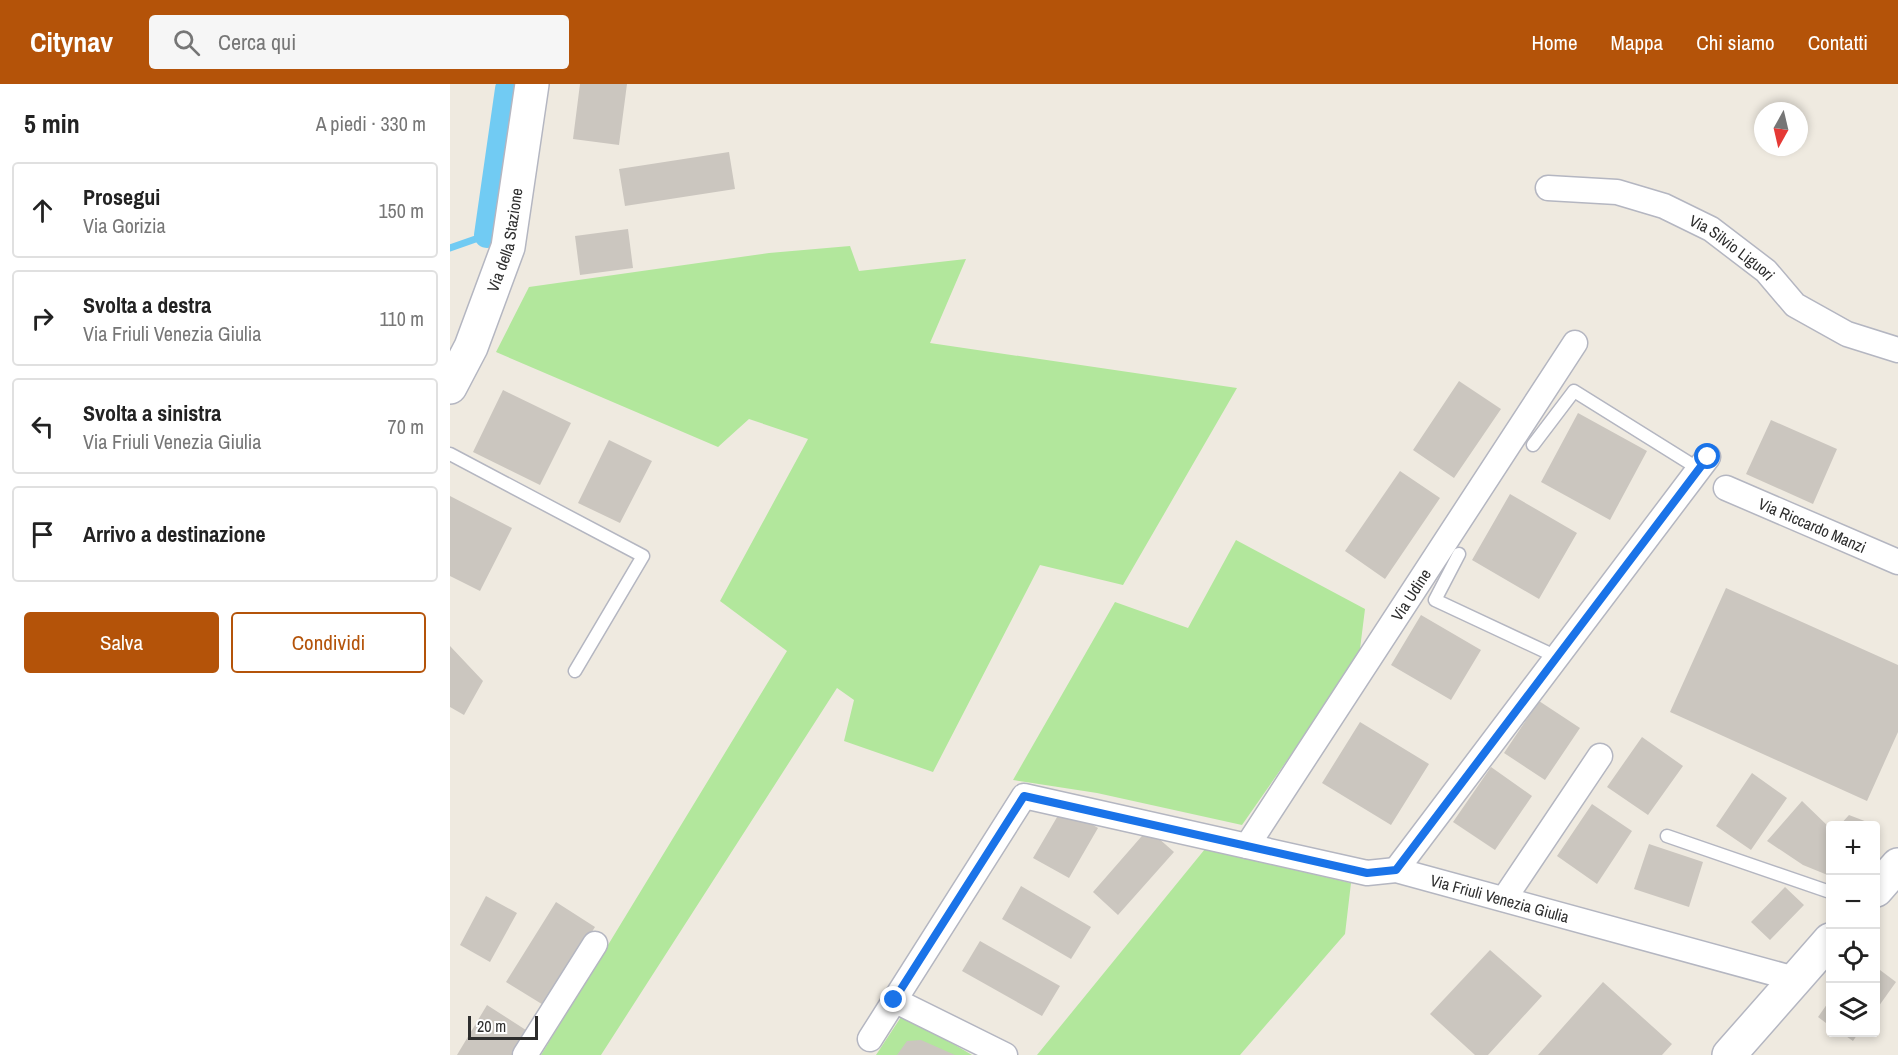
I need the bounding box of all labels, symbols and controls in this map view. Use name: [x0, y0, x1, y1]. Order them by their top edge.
search box: [149, 15, 569, 69]
text: Citynav: [30, 23, 113, 61]
icon: search: [170, 26, 203, 59]
text: Cerca qui: [218, 27, 296, 57]
text: Home: [1532, 28, 1578, 57]
text: Mappa: [1611, 28, 1663, 57]
text: Chi siamo: [1696, 28, 1775, 57]
text: Contatti: [1808, 28, 1868, 57]
north arrow: [1754, 102, 1808, 156]
text: 5 min: [24, 106, 80, 141]
text: A piedi · 330 m: [316, 110, 426, 137]
text: Prosegui: [83, 182, 160, 212]
street label: Via della Stazione: [481, 187, 528, 295]
icon: ahead: [26, 194, 59, 227]
text: 150 m: [378, 197, 424, 224]
street label: Via Silvio Liguori: [1686, 209, 1780, 285]
text: Via Gorizia: [83, 212, 166, 239]
text: Svolta a destra: [83, 290, 211, 320]
icon: right: [26, 302, 59, 335]
text: 110 m: [380, 305, 424, 332]
text: Via Friuli Venezia Giulia: [83, 320, 261, 347]
text: Svolta a sinistra: [83, 398, 221, 428]
icon: left: [26, 410, 59, 443]
text: 70 m: [388, 413, 424, 440]
text: Via Friuli Venezia Giulia: [83, 428, 261, 455]
route start: [1694, 443, 1720, 469]
street label: Via Riccardo Manzi: [1755, 492, 1870, 558]
icon: arrive: [26, 518, 59, 551]
text: Arrivo a destinazione: [83, 519, 265, 549]
street label: Via Udine: [1386, 564, 1436, 625]
button: Salva: [24, 612, 219, 673]
button: Condividi: [231, 612, 426, 673]
map controls: [1826, 821, 1880, 1037]
button: +: [1826, 821, 1880, 875]
street label: Via Friuli Venezia Giulia: [1428, 869, 1572, 928]
button: −: [1826, 875, 1880, 929]
button: locate: [1826, 929, 1880, 983]
button: layers: [1826, 983, 1880, 1037]
route end: [880, 986, 906, 1012]
scale bar: [468, 1013, 538, 1040]
text: 20 m: [477, 1015, 506, 1037]

